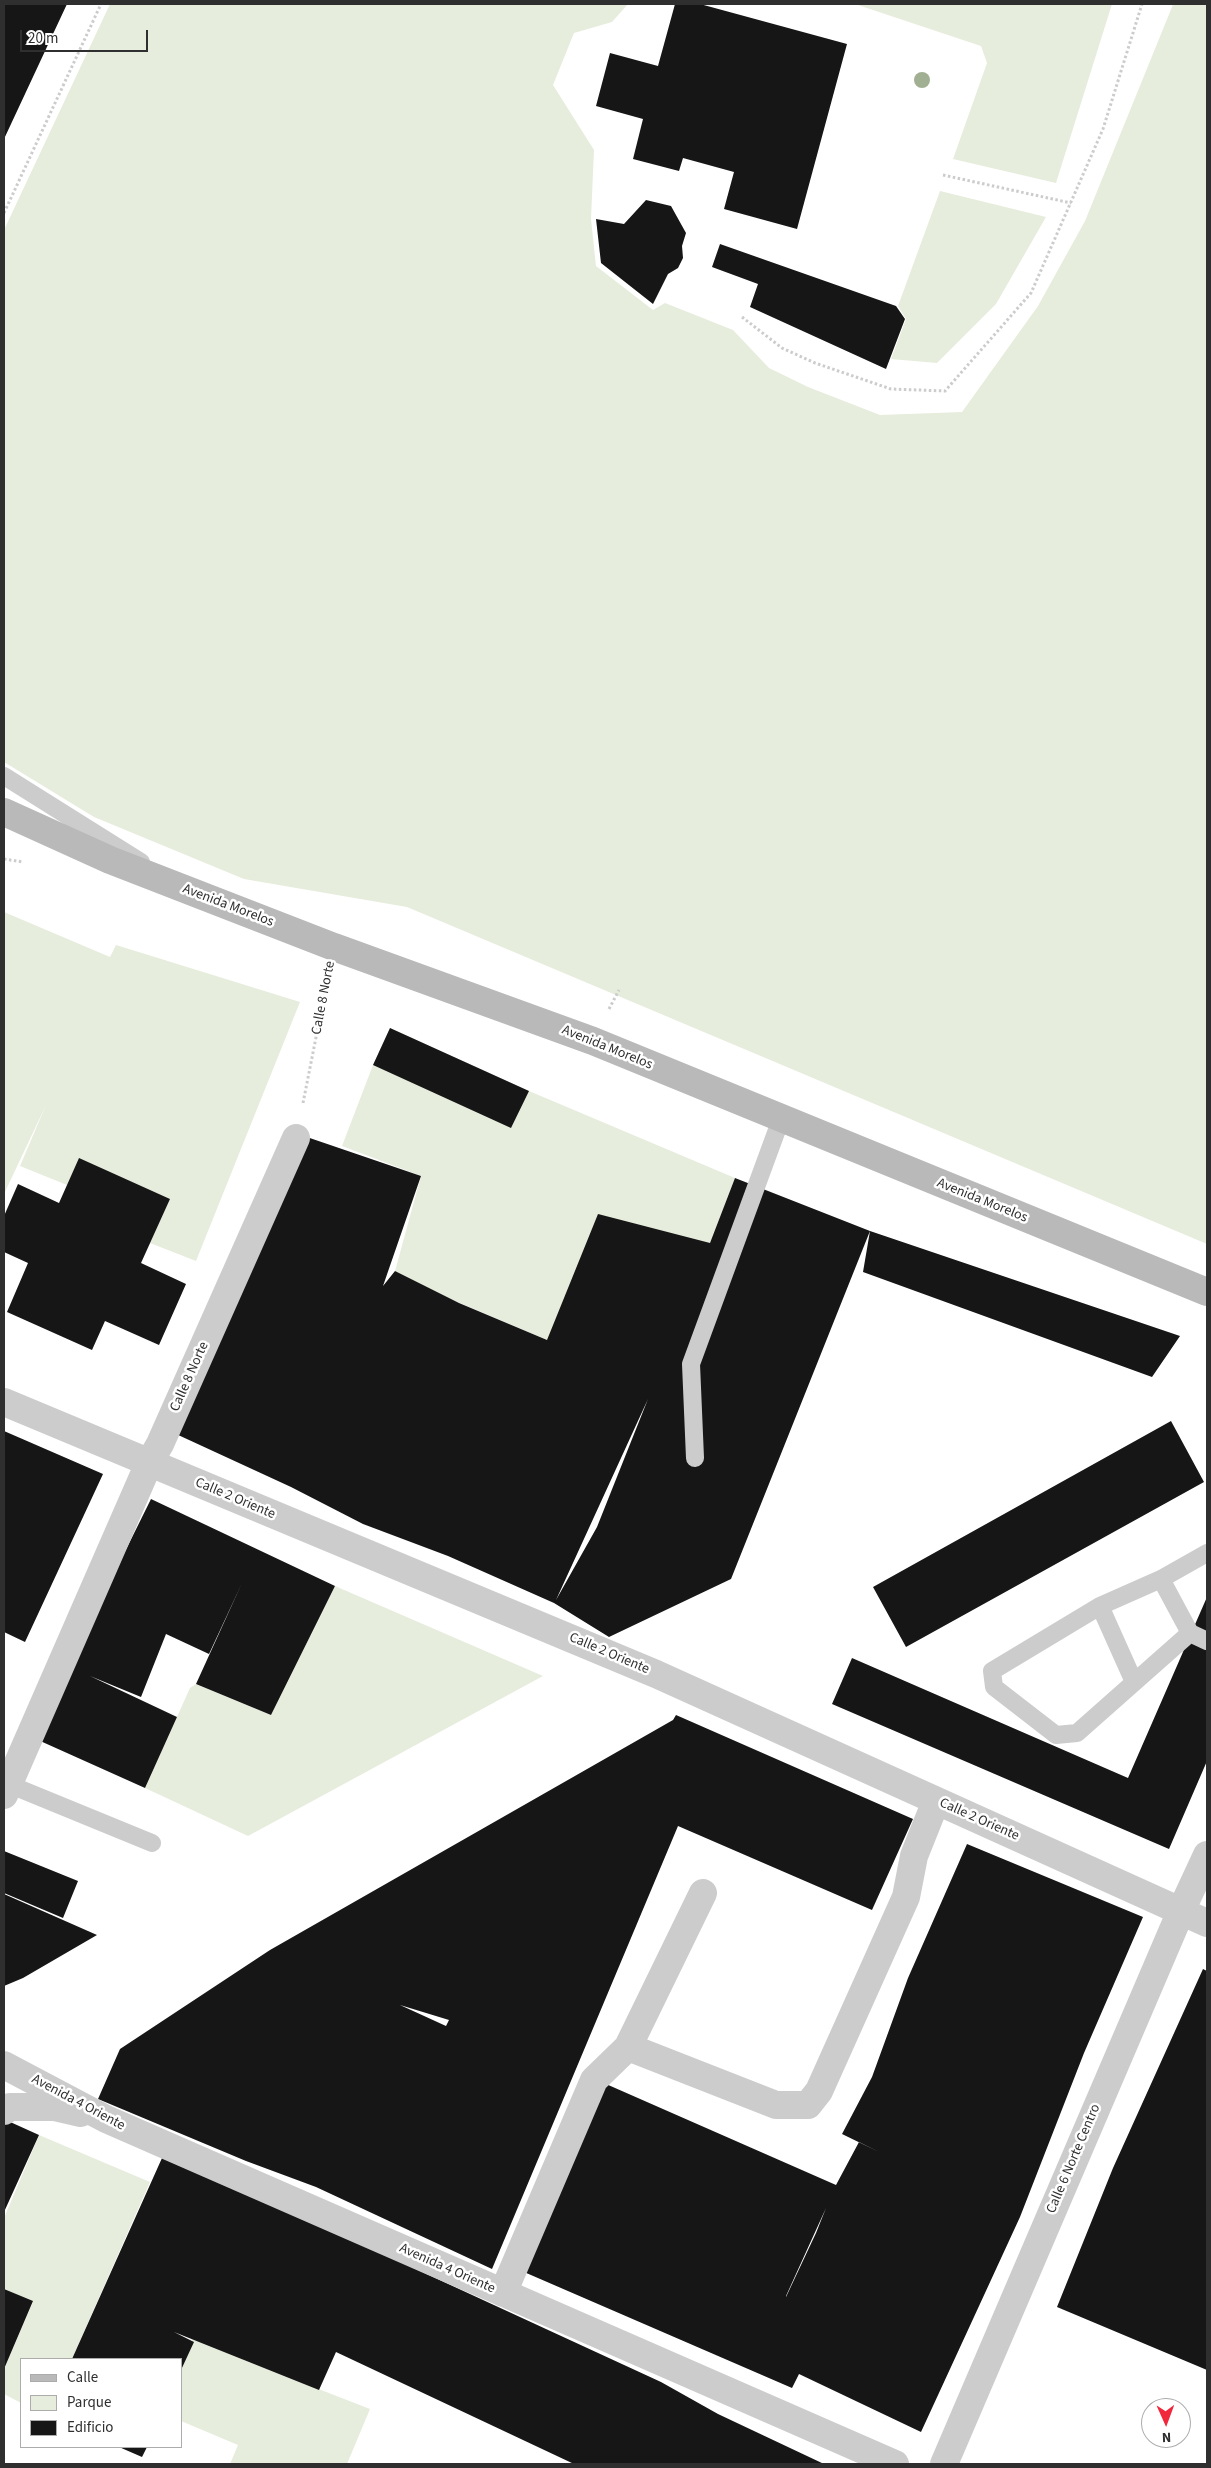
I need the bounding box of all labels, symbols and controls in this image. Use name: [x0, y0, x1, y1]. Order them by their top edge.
scale bar: [22, 20, 150, 52]
text: 20 m: [28, 28, 58, 49]
street label: Avenida Morelos: [180, 881, 276, 931]
street label: Calle 8 Norte: [309, 960, 339, 1036]
street label: Avenida Morelos: [559, 1022, 655, 1074]
street label: Avenida Morelos: [934, 1175, 1030, 1227]
street label: Calle 8 Norte: [167, 1339, 213, 1415]
street label: Calle 2 Oriente: [192, 1475, 278, 1523]
street label: Calle 2 Oriente: [566, 1630, 652, 1678]
street label: Calle 2 Oriente: [937, 1795, 1021, 1845]
street label: Avenida 4 Oriente: [29, 2071, 127, 2135]
street label: Calle 6 Norte Centro: [1043, 2102, 1105, 2216]
street label: Avenida 4 Oriente: [396, 2240, 498, 2298]
legend: [20, 2358, 182, 2448]
text: Calle: [67, 2367, 98, 2388]
text: Parque: [67, 2392, 111, 2413]
north arrow: [1141, 2398, 1191, 2448]
text: Edificio: [67, 2417, 114, 2438]
text: N: [1161, 2427, 1171, 2447]

